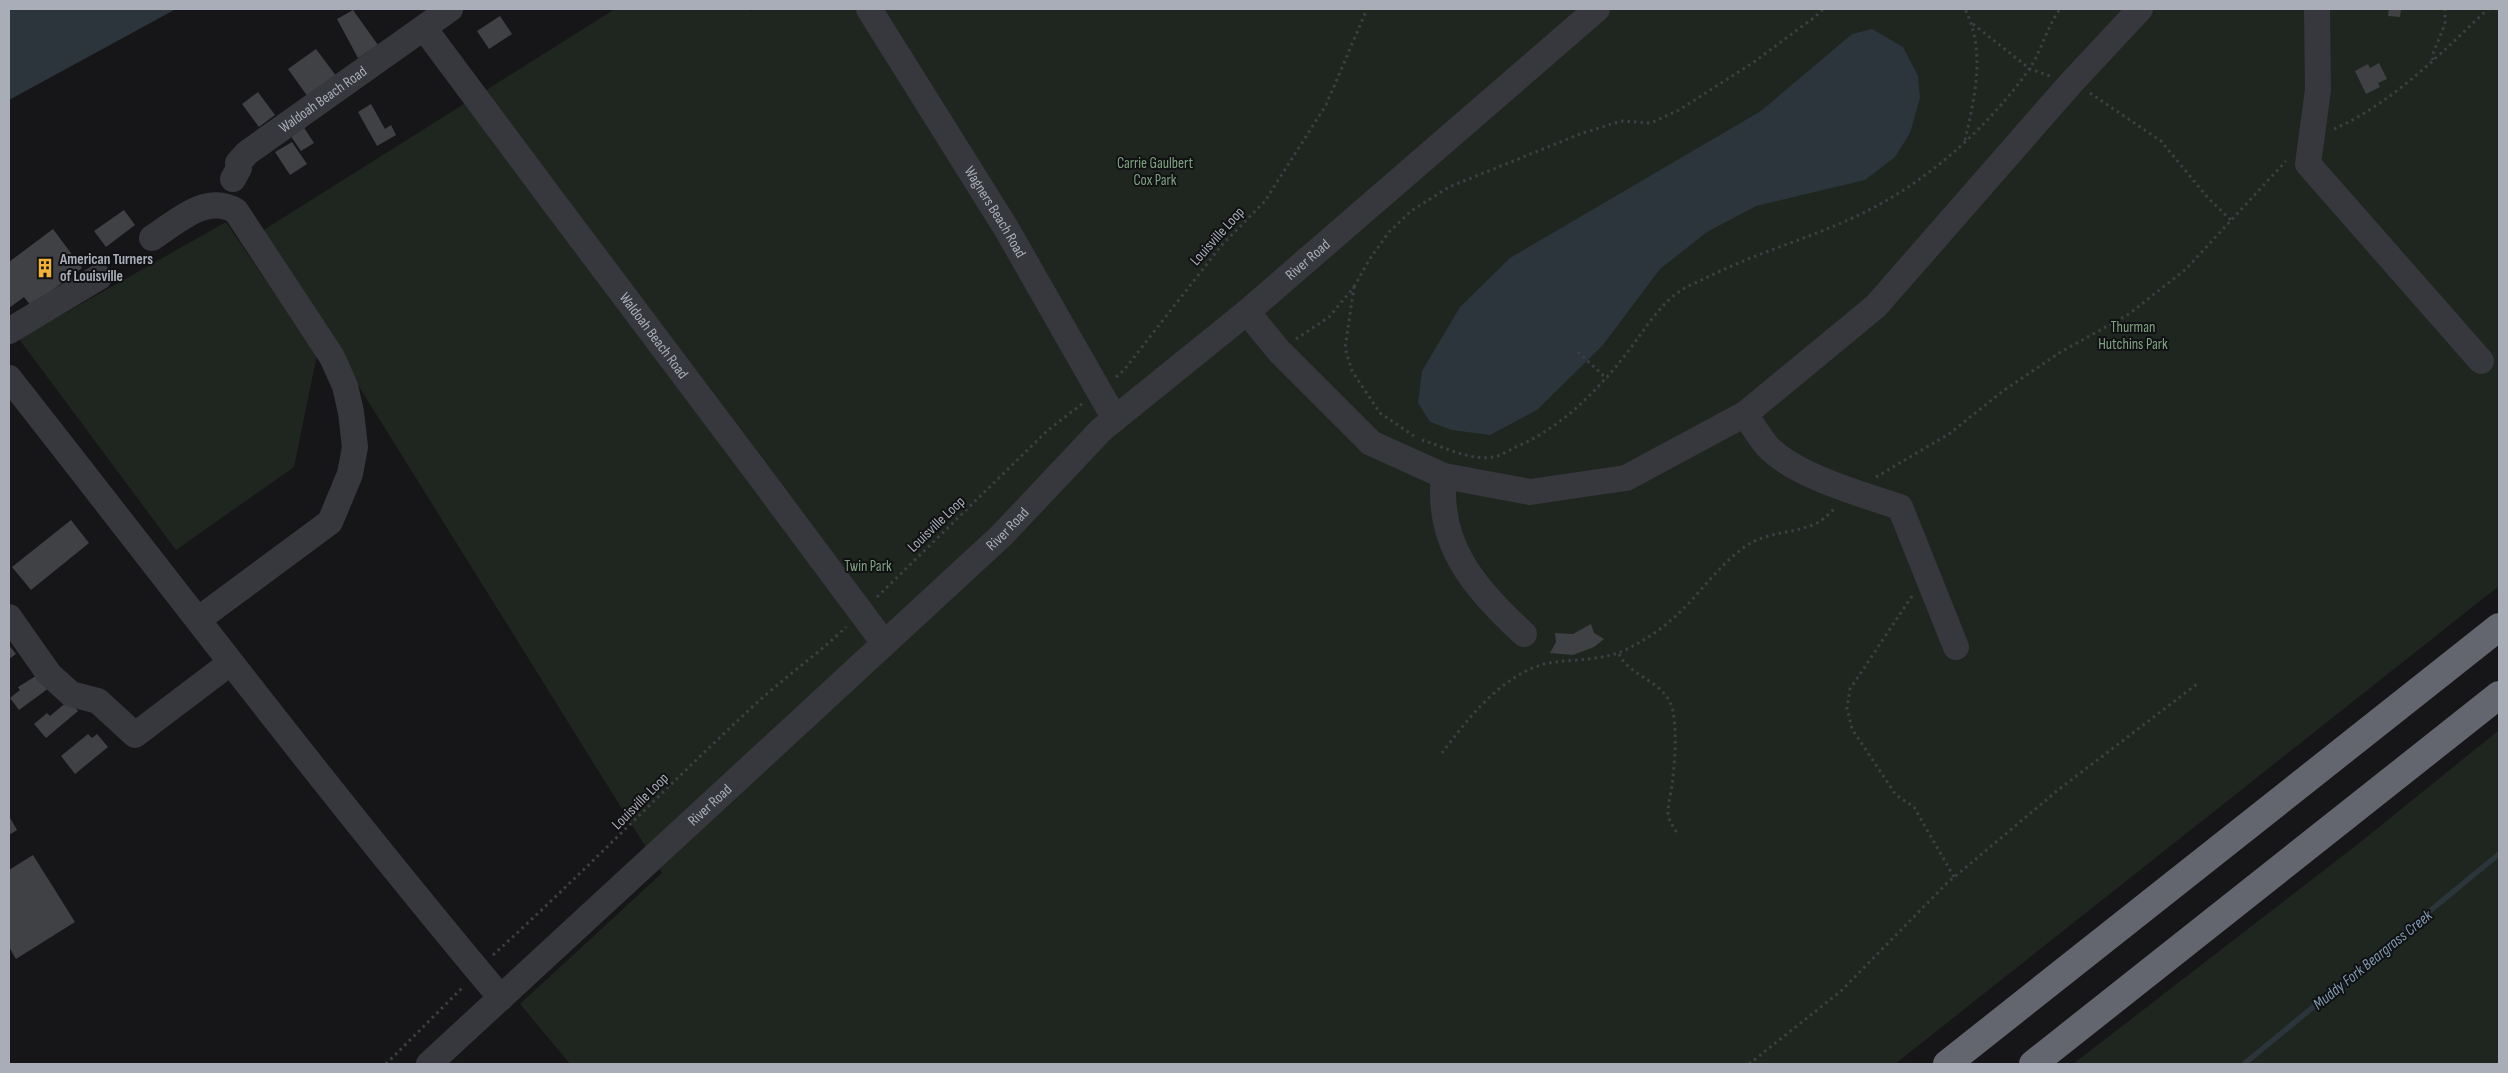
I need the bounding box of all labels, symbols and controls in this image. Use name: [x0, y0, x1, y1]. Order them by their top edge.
street label: Waldoah Beach Road: [275, 62, 371, 137]
park label: Carrie Gaulbert Cox Park: [1117, 154, 1194, 190]
street label: Wagners Beach Road: [960, 163, 1030, 261]
street label: Louisville Loop: [1186, 203, 1249, 270]
street label: River Road: [1282, 235, 1334, 285]
place label: American Turners of Louisville: [59, 250, 153, 286]
building icon: American Turners of Louisville: [34, 257, 56, 279]
street label: Waldoah Beach Road: [615, 289, 692, 383]
park label: Thurman Hutchins Park: [2098, 318, 2168, 354]
street label: Louisville Loop: [904, 492, 969, 556]
street label: River Road: [982, 504, 1033, 555]
park label: Twin Park: [844, 557, 892, 576]
street label: Louisville Loop: [608, 769, 673, 834]
street label: River Road: [684, 780, 736, 830]
water label: Muddy Fork Beargrass Creek: [2310, 906, 2437, 1014]

